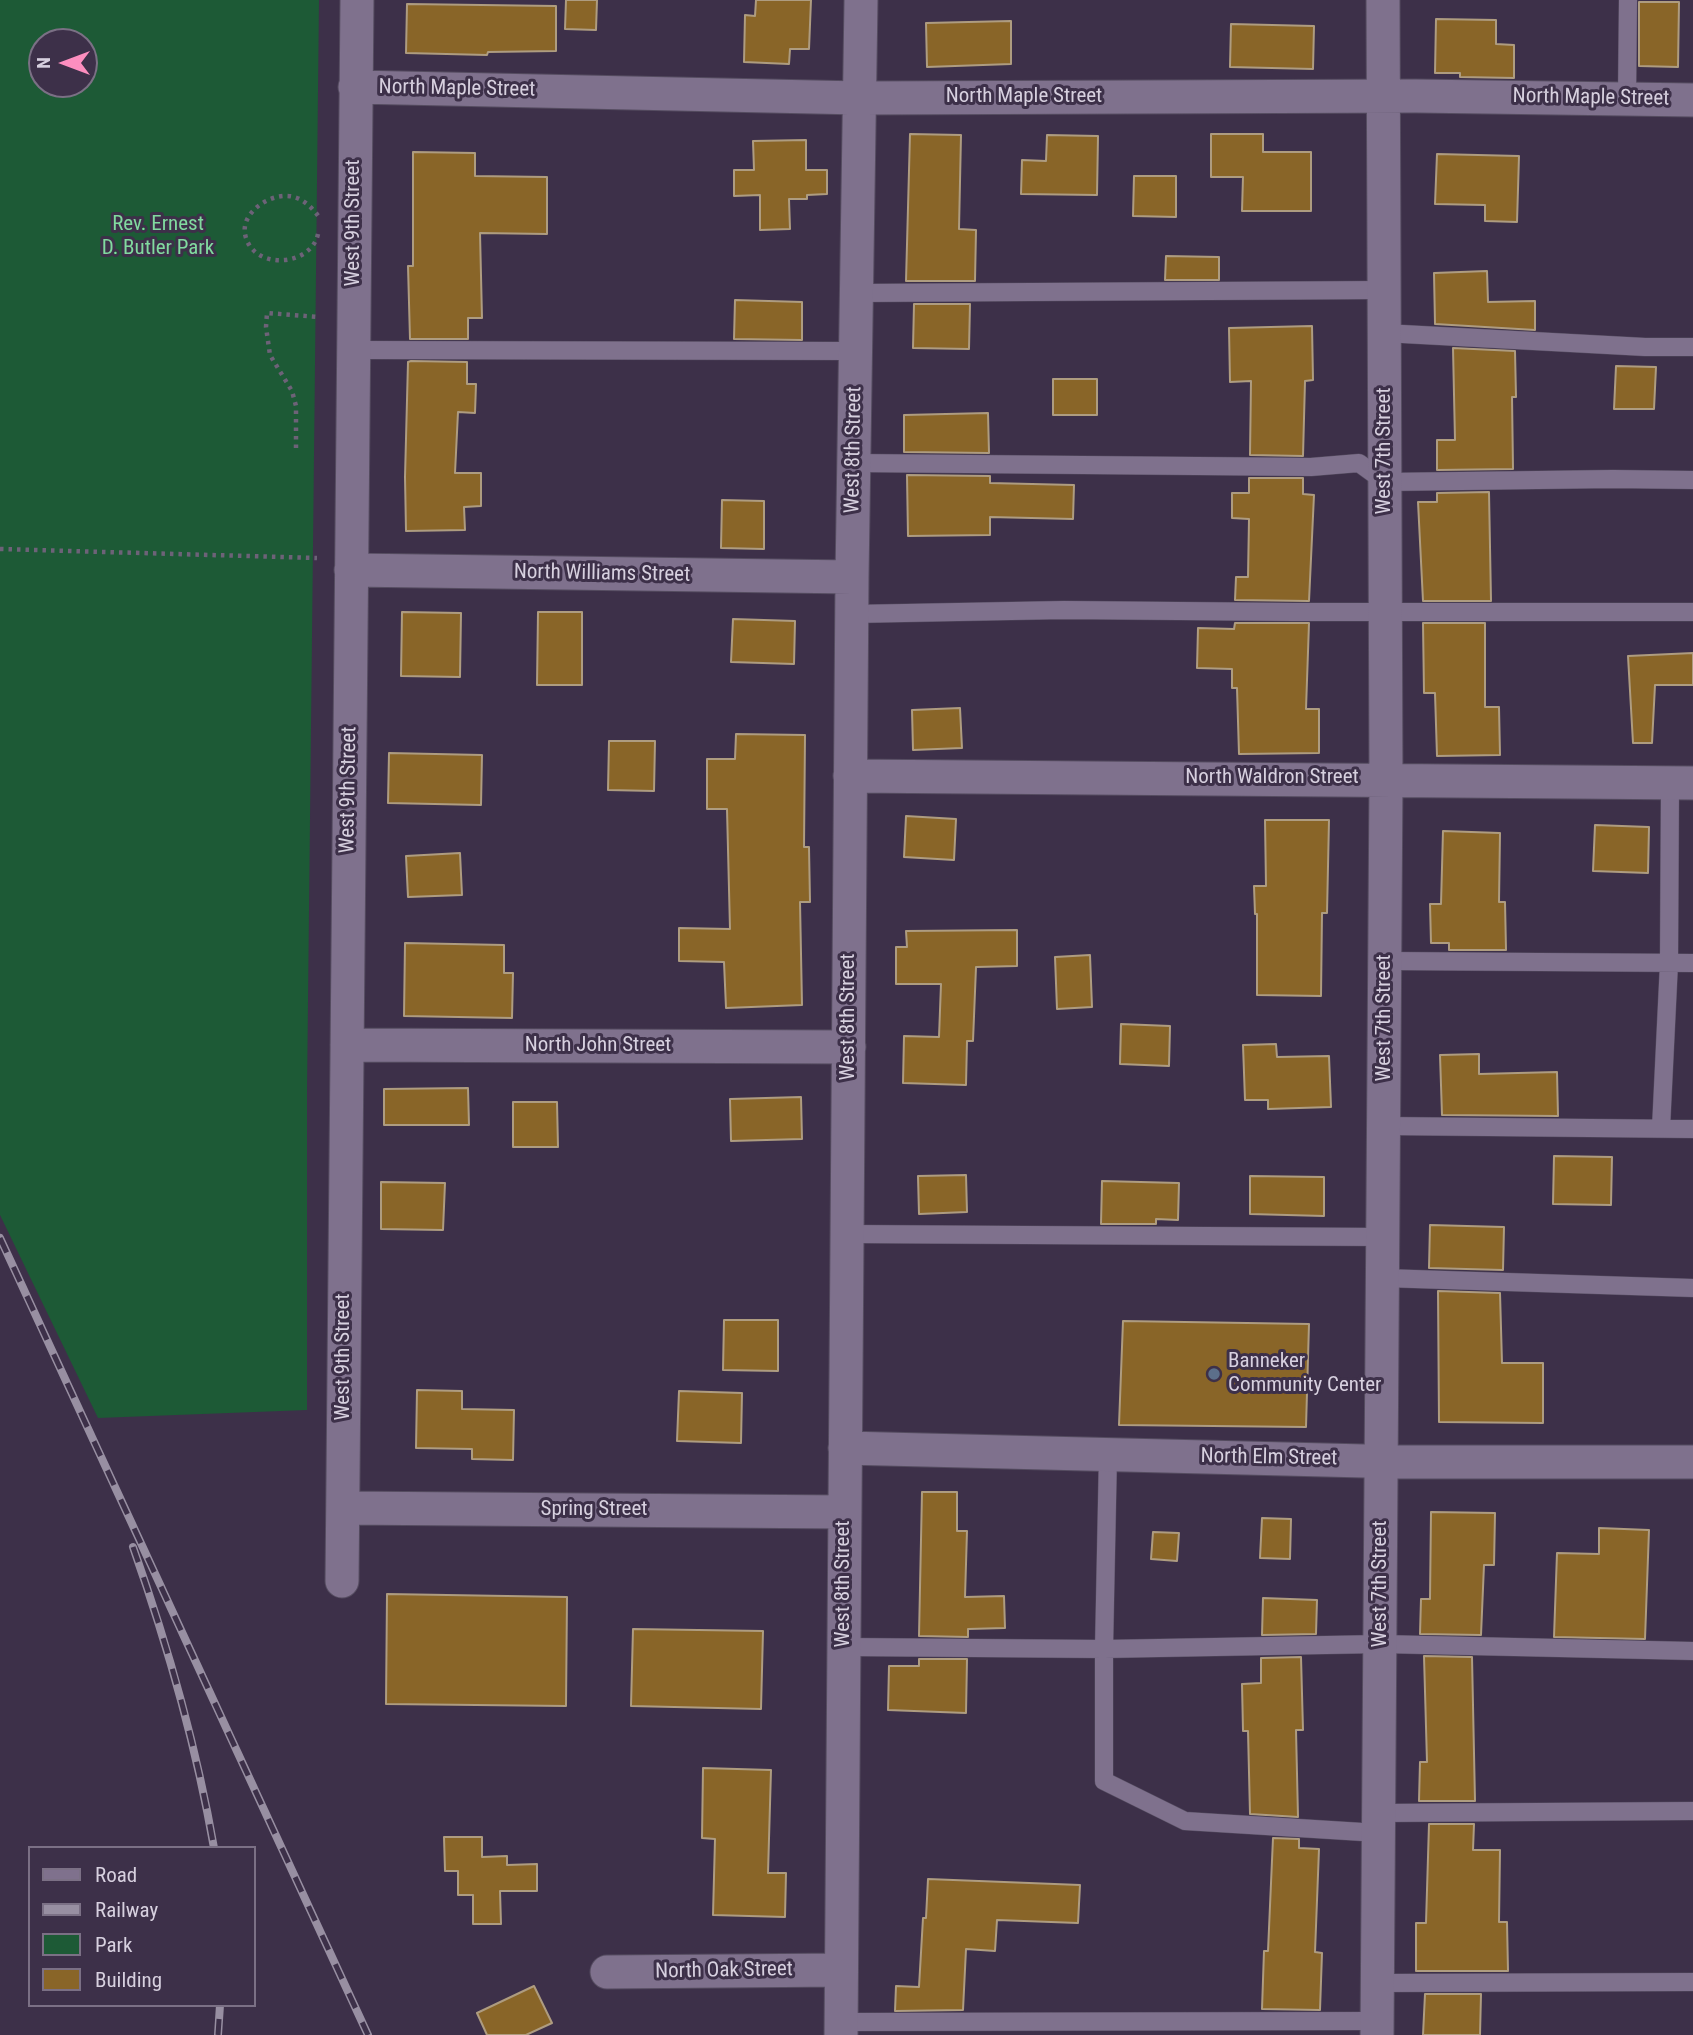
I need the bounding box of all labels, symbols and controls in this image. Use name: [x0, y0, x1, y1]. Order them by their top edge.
north arrow: [28, 28, 98, 98]
text: N: [32, 57, 55, 69]
street label: North Maple Street: [378, 75, 536, 103]
street label: North Maple Street: [946, 84, 1102, 110]
street label: North Maple Street: [1512, 84, 1670, 112]
street label: West 9th Street: [341, 160, 367, 286]
park label: Rev. Ernest D. Butler Park: [102, 212, 214, 262]
street label: West 8th Street: [840, 386, 868, 514]
street label: West 7th Street: [1372, 388, 1398, 514]
street label: North Williams Street: [514, 560, 690, 588]
street label: West 9th Street: [335, 726, 363, 854]
street label: North Waldron Street: [1185, 765, 1359, 791]
street label: West 8th Street: [836, 954, 862, 1080]
street label: West 7th Street: [1372, 955, 1398, 1081]
street label: North John Street: [525, 1033, 671, 1059]
street label: West 9th Street: [331, 1294, 357, 1420]
place label: Banneker Community Center: [1228, 1349, 1381, 1399]
marker: Banneker Community Center: [1206, 1366, 1222, 1382]
street label: North Elm Street: [1200, 1444, 1338, 1472]
street label: Spring Street: [540, 1497, 648, 1523]
street label: West 8th Street: [831, 1521, 857, 1647]
street label: West 7th Street: [1368, 1521, 1394, 1647]
legend: [28, 1846, 256, 2007]
text: Road: [95, 1863, 137, 1887]
text: Railway: [95, 1898, 158, 1922]
text: Park: [95, 1933, 132, 1957]
street label: North Oak Street: [655, 1957, 793, 1985]
text: Building: [95, 1968, 162, 1992]

